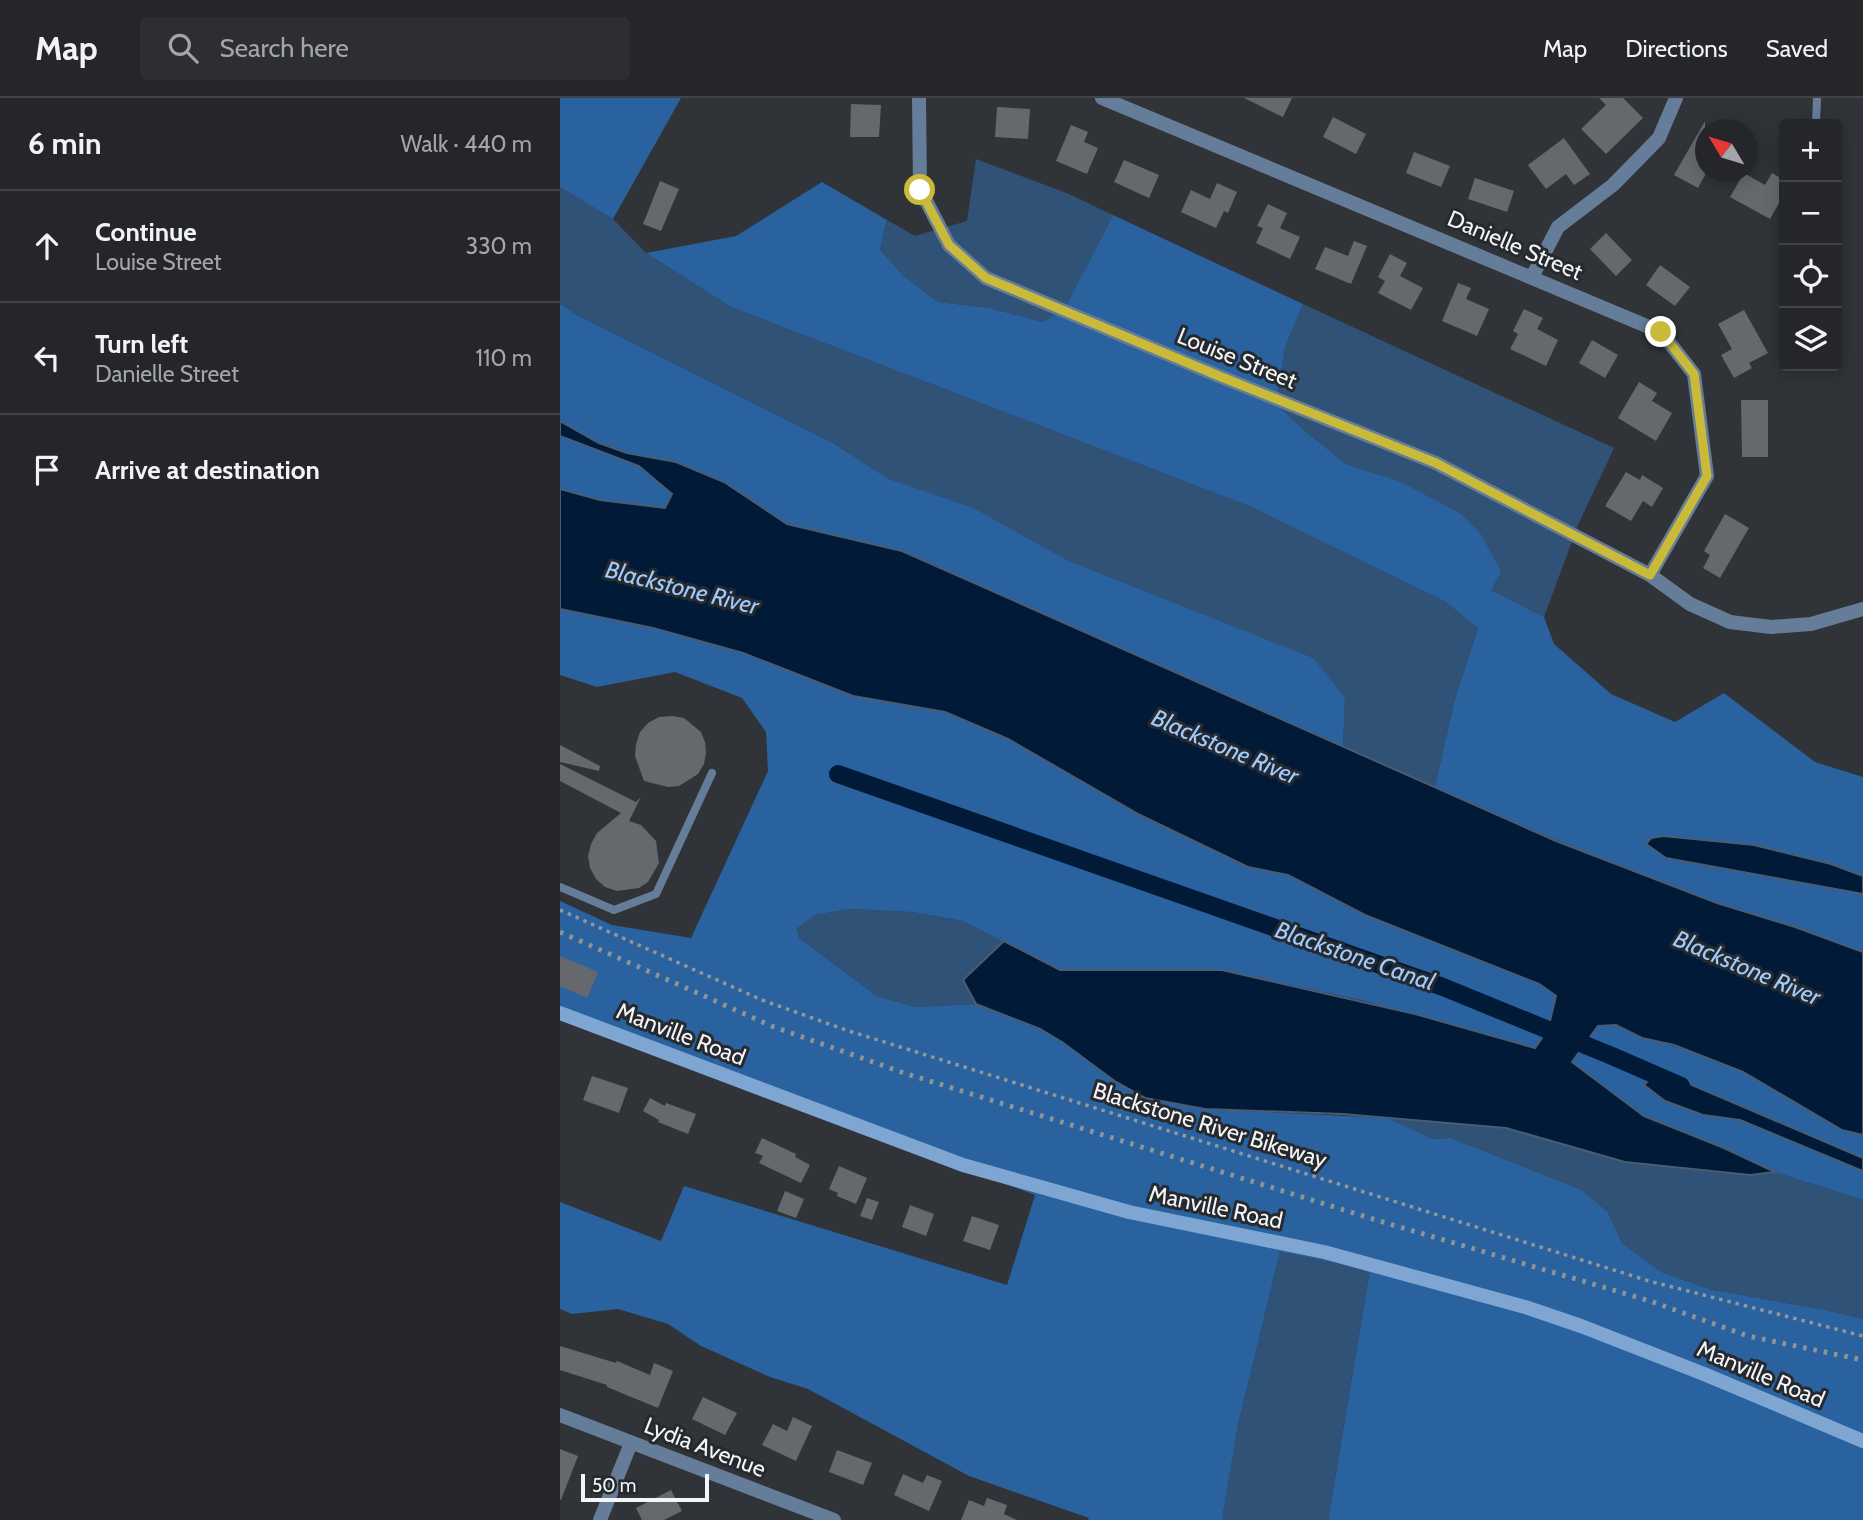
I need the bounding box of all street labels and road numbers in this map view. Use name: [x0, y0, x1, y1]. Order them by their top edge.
street label: Danielle Street: [1443, 204, 1587, 286]
street label: Louise Street: [1173, 321, 1301, 395]
street label: Manville Road: [613, 997, 749, 1071]
street label: Blackstone River Bikeway: [1090, 1076, 1331, 1174]
street label: Manville Road: [1147, 1179, 1285, 1235]
street label: Manville Road: [1693, 1335, 1829, 1413]
street label: Lydia Avenue: [640, 1411, 770, 1483]

